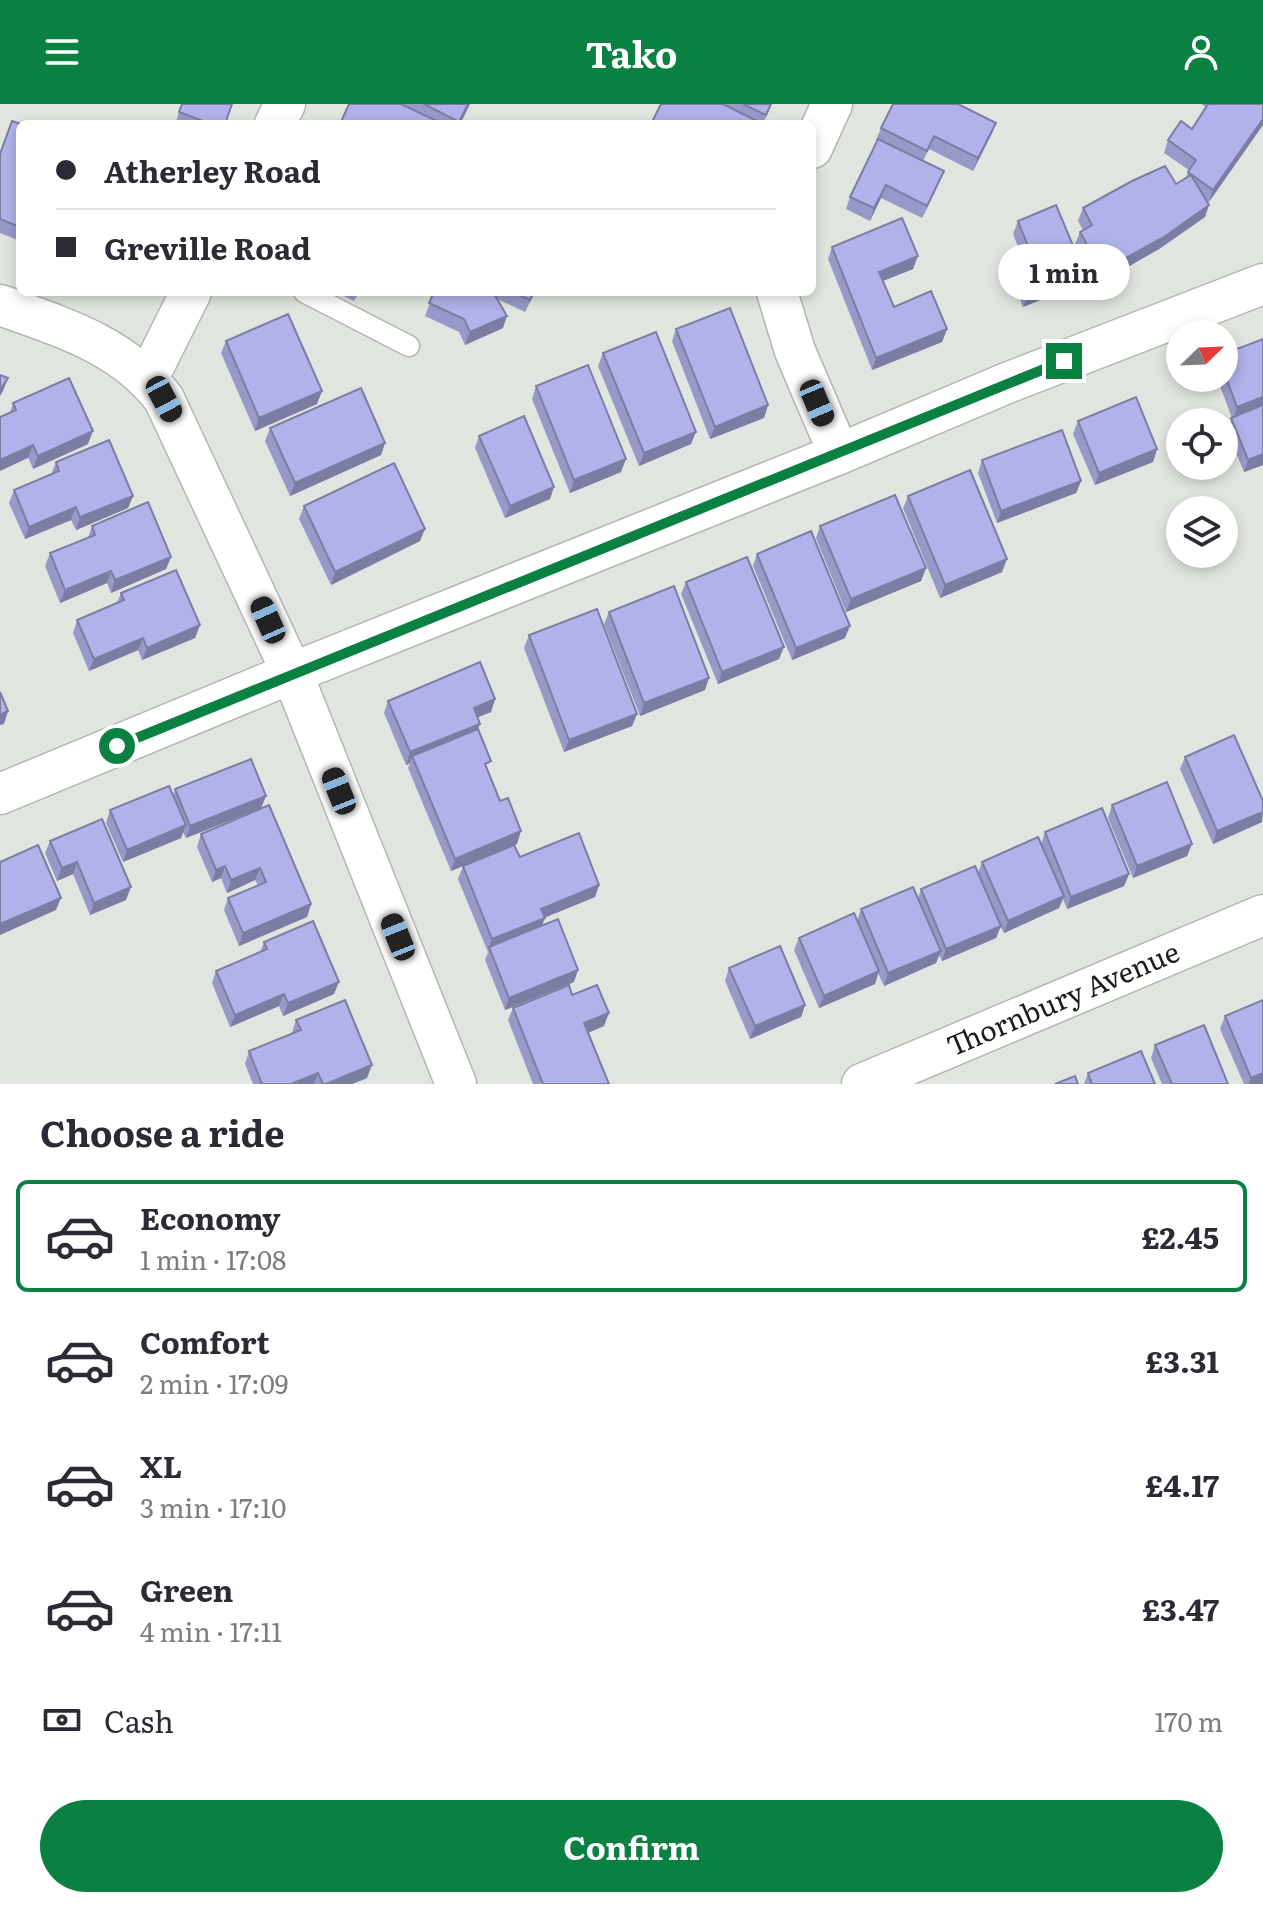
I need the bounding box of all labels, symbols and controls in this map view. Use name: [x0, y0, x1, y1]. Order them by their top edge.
text: Tako: [585, 26, 678, 79]
icon: menu: [40, 30, 84, 74]
icon: person: [1179, 30, 1223, 74]
text: Atherley Road: [104, 148, 321, 192]
text: Greville Road: [104, 225, 311, 269]
callout: 1 min: [998, 245, 1130, 301]
text: 1 min: [1029, 252, 1099, 291]
north arrow: [1166, 320, 1238, 392]
map controls: [1166, 320, 1238, 568]
route end: [1046, 343, 1082, 379]
car: [142, 372, 186, 426]
car: [797, 376, 837, 430]
button: locate: [1166, 408, 1238, 480]
button: layers: [1166, 496, 1238, 568]
car: [247, 593, 289, 647]
route start: [99, 728, 135, 764]
car: [319, 764, 359, 818]
car: [378, 910, 418, 964]
street label: Thornbury Avenue: [939, 929, 1185, 1065]
text: Choose a ride: [40, 1105, 285, 1158]
text: Economy: [140, 1195, 280, 1239]
icon: car: [44, 1200, 116, 1272]
text: £2.45: [1141, 1214, 1219, 1258]
text: 1 min · 17:08: [140, 1239, 286, 1278]
text: Comfort: [140, 1319, 270, 1363]
icon: car: [44, 1324, 116, 1396]
text: £3.31: [1145, 1338, 1219, 1382]
text: 2 min · 17:09: [140, 1363, 288, 1402]
text: XL: [140, 1443, 182, 1487]
icon: car: [44, 1448, 116, 1520]
text: £4.17: [1145, 1462, 1219, 1506]
text: 3 min · 17:10: [140, 1487, 286, 1526]
text: Green: [140, 1567, 233, 1611]
icon: car: [44, 1572, 116, 1644]
text: £3.47: [1142, 1586, 1219, 1630]
text: 4 min · 17:11: [140, 1611, 282, 1650]
icon: cash: [40, 1698, 84, 1742]
text: Cash: [104, 1698, 174, 1742]
text: 170 m: [1155, 1701, 1223, 1740]
button: Confirm: [40, 1800, 1223, 1892]

